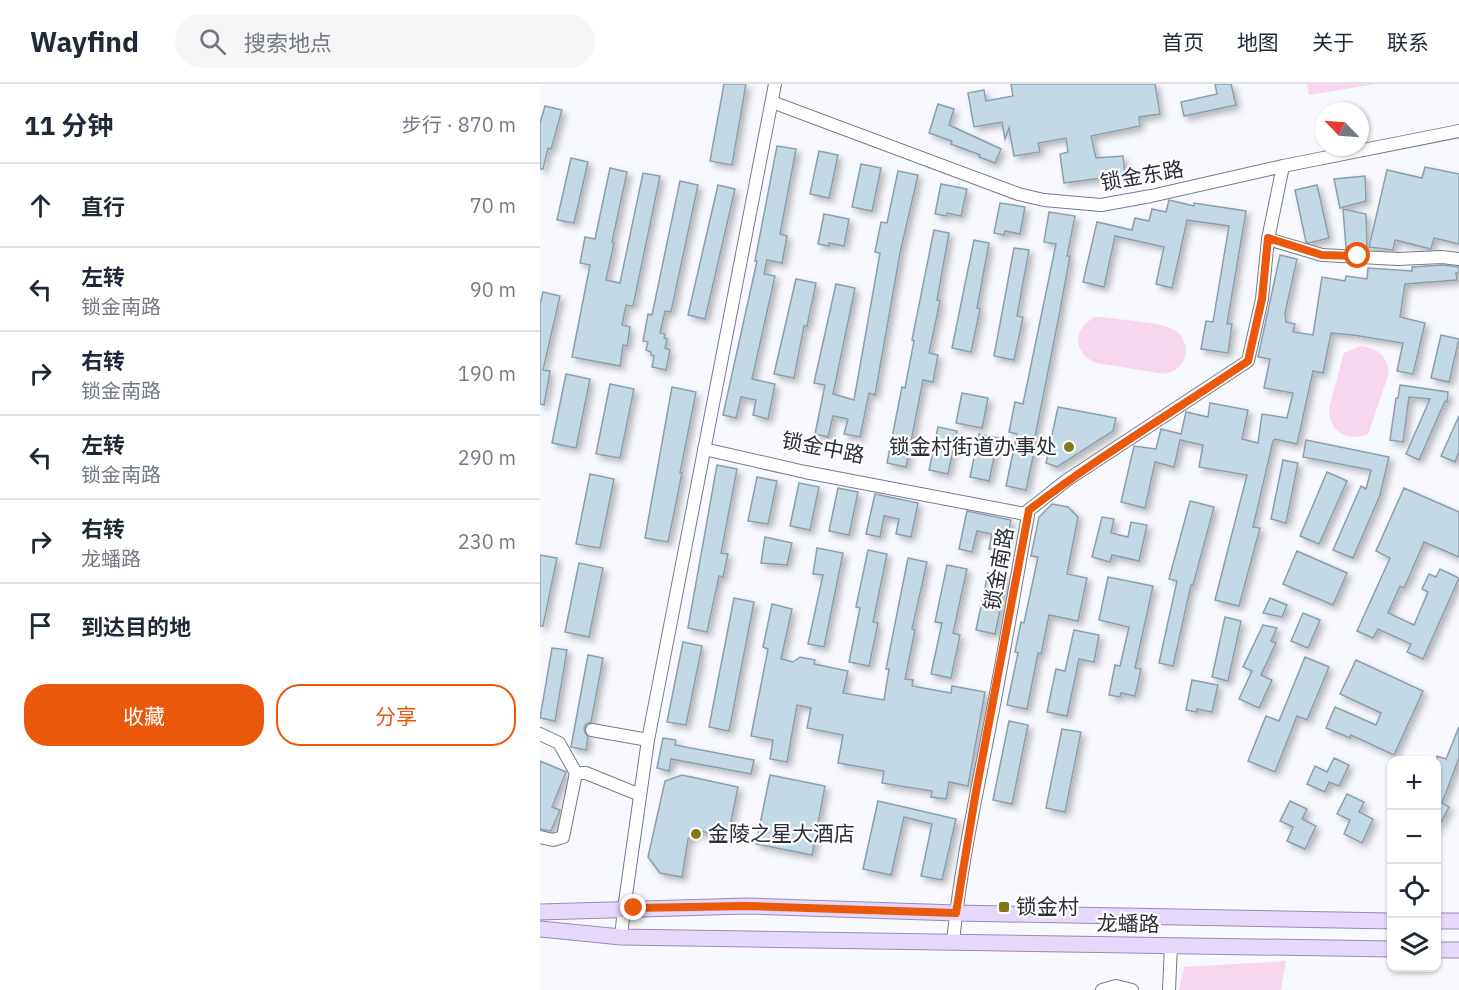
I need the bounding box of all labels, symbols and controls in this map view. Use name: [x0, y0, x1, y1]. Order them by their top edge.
search box: [175, 14, 595, 68]
text: Wayfind: [30, 23, 139, 60]
icon: search: [196, 25, 229, 58]
text: 搜索地点: [244, 28, 332, 57]
text: 首页: [1162, 28, 1204, 56]
text: 地图: [1237, 28, 1279, 56]
text: 关于: [1312, 28, 1354, 56]
text: 联系: [1387, 28, 1429, 56]
north arrow: [1315, 102, 1369, 156]
text: 11 分钟: [24, 108, 113, 142]
text: 步行 · 870 m: [402, 111, 516, 138]
street label: 锁金东路: [1098, 154, 1186, 196]
icon: ahead: [24, 189, 57, 222]
text: 直行: [81, 192, 125, 221]
text: 70 m: [470, 192, 516, 219]
route start: [1344, 242, 1370, 268]
text: 左转: [81, 262, 125, 291]
icon: left: [24, 273, 57, 306]
text: 90 m: [470, 276, 516, 303]
text: 锁金南路: [81, 293, 161, 320]
text: 右转: [81, 346, 125, 375]
icon: right: [24, 357, 57, 390]
text: 190 m: [458, 360, 516, 387]
text: 锁金南路: [81, 377, 161, 404]
street label: 锁金中路: [779, 425, 867, 469]
text: 左转: [81, 430, 125, 459]
place label: 锁金村街道办事处: [889, 432, 1057, 460]
marker: 锁金村街道办事处: [1062, 440, 1076, 454]
icon: left: [24, 441, 57, 474]
text: 290 m: [458, 444, 516, 471]
text: 锁金南路: [81, 461, 161, 488]
text: 右转: [81, 514, 125, 543]
icon: right: [24, 525, 57, 558]
street label: 锁金南路: [977, 525, 1019, 613]
text: 230 m: [458, 528, 516, 555]
text: 龙蟠路: [81, 545, 141, 572]
icon: arrive: [24, 609, 57, 642]
text: 到达目的地: [81, 612, 191, 641]
button: 收藏: [24, 684, 264, 746]
button: 分享: [276, 684, 516, 746]
map controls: [1387, 756, 1441, 972]
button: +: [1387, 756, 1441, 810]
button: −: [1387, 810, 1441, 864]
place label: 金陵之星大酒店: [708, 819, 855, 847]
marker: 金陵之星大酒店: [689, 827, 703, 841]
button: locate: [1387, 864, 1441, 918]
place label: 锁金村: [1016, 892, 1079, 920]
route end: [620, 894, 646, 920]
marker: 锁金村: [997, 900, 1011, 914]
street label: 龙蟠路: [1096, 908, 1160, 938]
button: layers: [1387, 918, 1441, 972]

